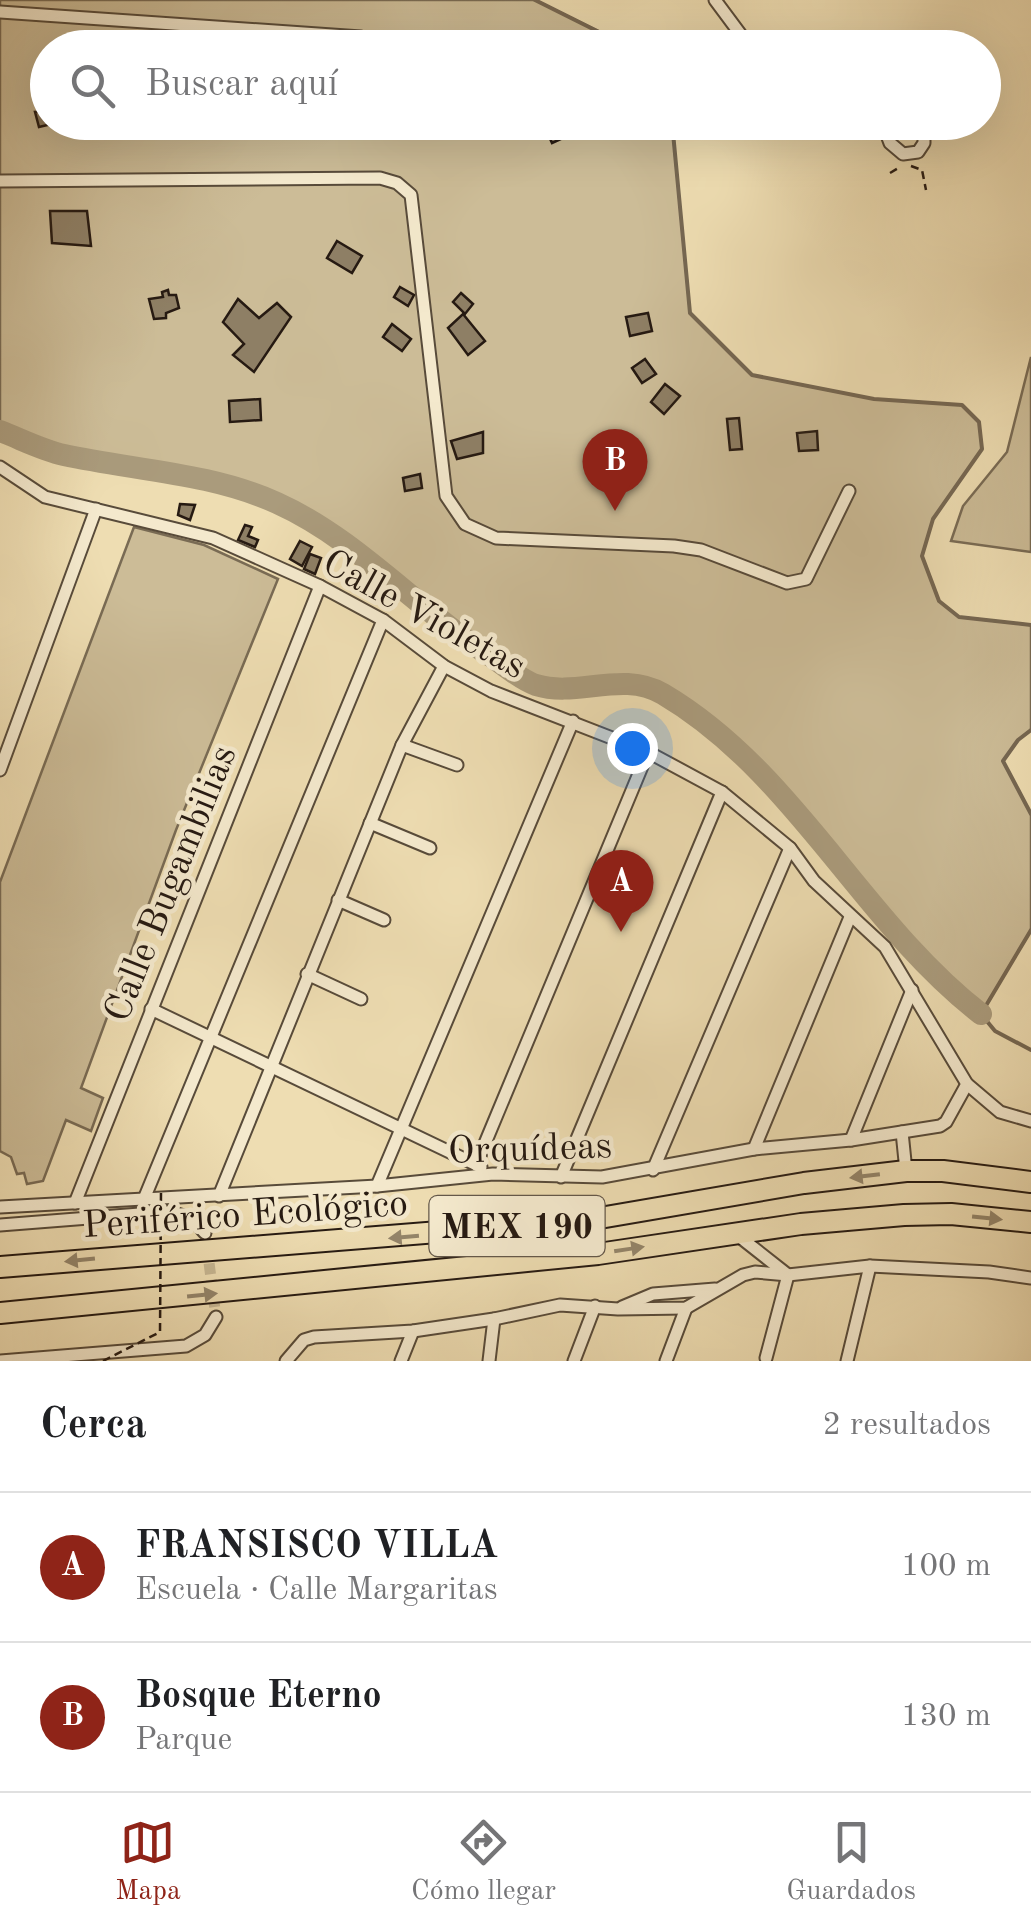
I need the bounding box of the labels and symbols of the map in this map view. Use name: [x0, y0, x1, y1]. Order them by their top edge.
pin: B: [582, 428, 648, 511]
street label: Calle Violetas: [316, 544, 532, 687]
your location: [607, 723, 658, 774]
street label: Calle Bugambilias: [99, 741, 245, 1028]
pin: A: [588, 850, 654, 932]
street label: Orquídeas: [447, 1128, 613, 1172]
one-way arrow: [848, 1168, 880, 1184]
street label: Periférico Ecológico: [81, 1186, 409, 1246]
road number: MEX 190: [430, 1196, 604, 1256]
one-way arrow: [971, 1210, 1003, 1226]
one-way arrow: [387, 1229, 419, 1245]
one-way arrow: [614, 1241, 646, 1257]
one-way arrow: [63, 1252, 95, 1268]
one-way arrow: [186, 1287, 218, 1303]

